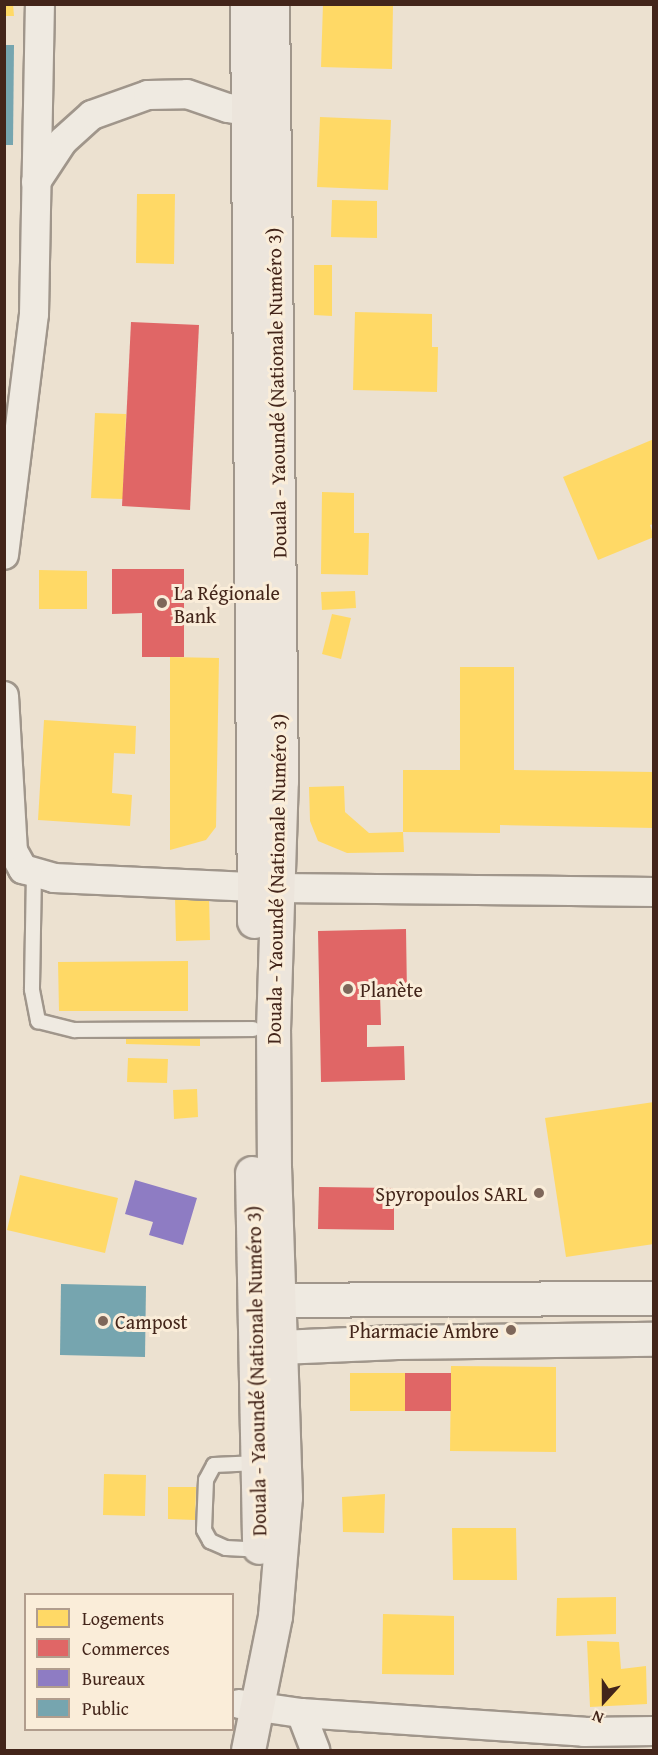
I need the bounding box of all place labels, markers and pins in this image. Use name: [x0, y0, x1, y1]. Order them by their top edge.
place label: La Régionale Bank: [174, 580, 280, 627]
marker: La Régionale Bank: [155, 596, 169, 610]
place label: Planète: [360, 977, 423, 1001]
marker: Planète: [341, 982, 355, 996]
place label: Spyropoulos SARL: [375, 1181, 527, 1205]
marker: Spyropoulos SARL: [532, 1186, 546, 1200]
place label: Campost: [115, 1309, 188, 1333]
marker: Campost: [96, 1314, 110, 1328]
place label: Pharmacie Ambre: [349, 1318, 499, 1342]
marker: Pharmacie Ambre: [504, 1323, 518, 1337]

